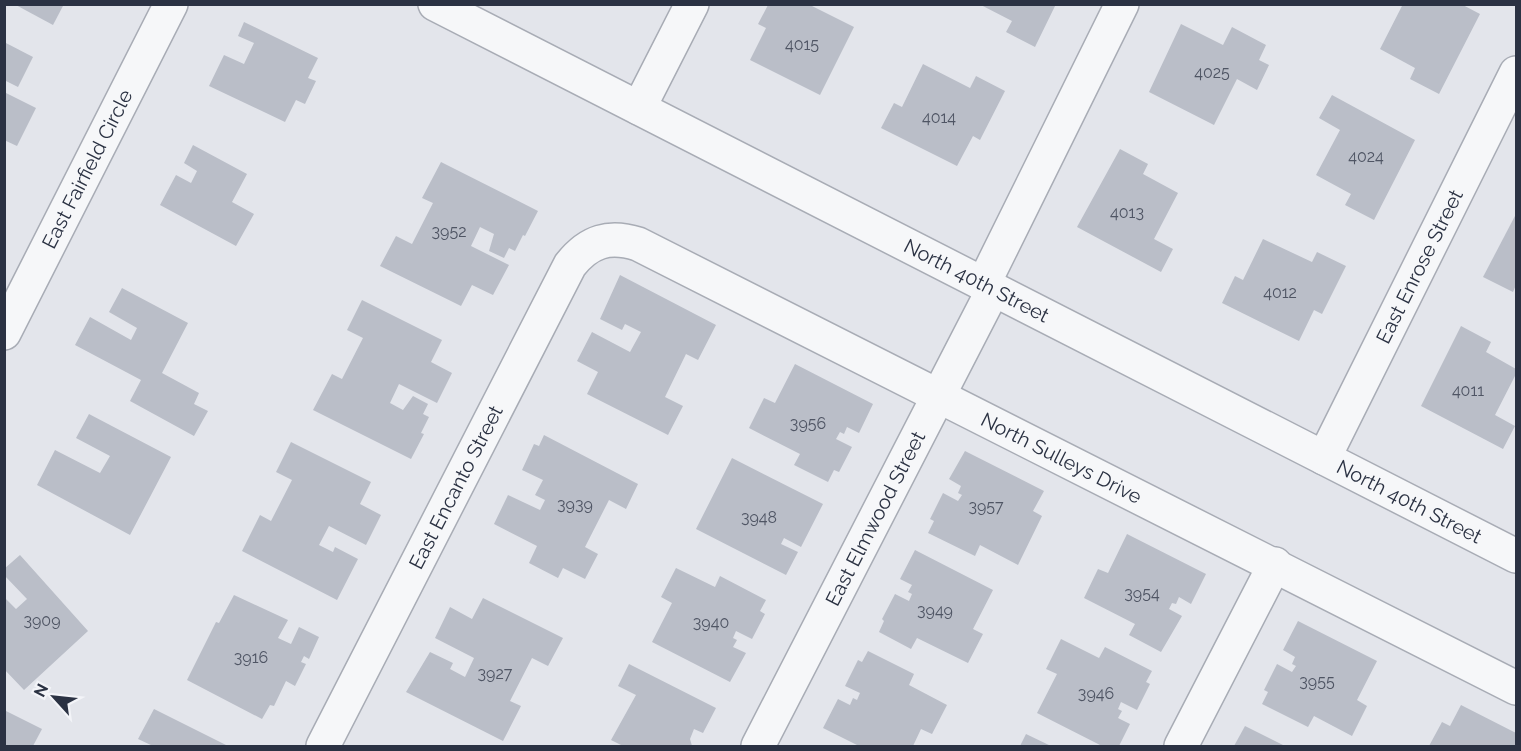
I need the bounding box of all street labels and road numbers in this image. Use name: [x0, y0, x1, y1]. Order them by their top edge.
street label: East Fairfield Circle: [37, 85, 138, 252]
street label: East Enrose Street: [1371, 185, 1468, 347]
street label: North 40th Street: [900, 233, 1053, 328]
street label: East Encanto Street: [404, 401, 508, 573]
street label: North Sulleys Drive: [977, 407, 1146, 509]
street label: East Elmwood Street: [820, 427, 930, 610]
street label: North 40th Street: [1333, 454, 1486, 549]

